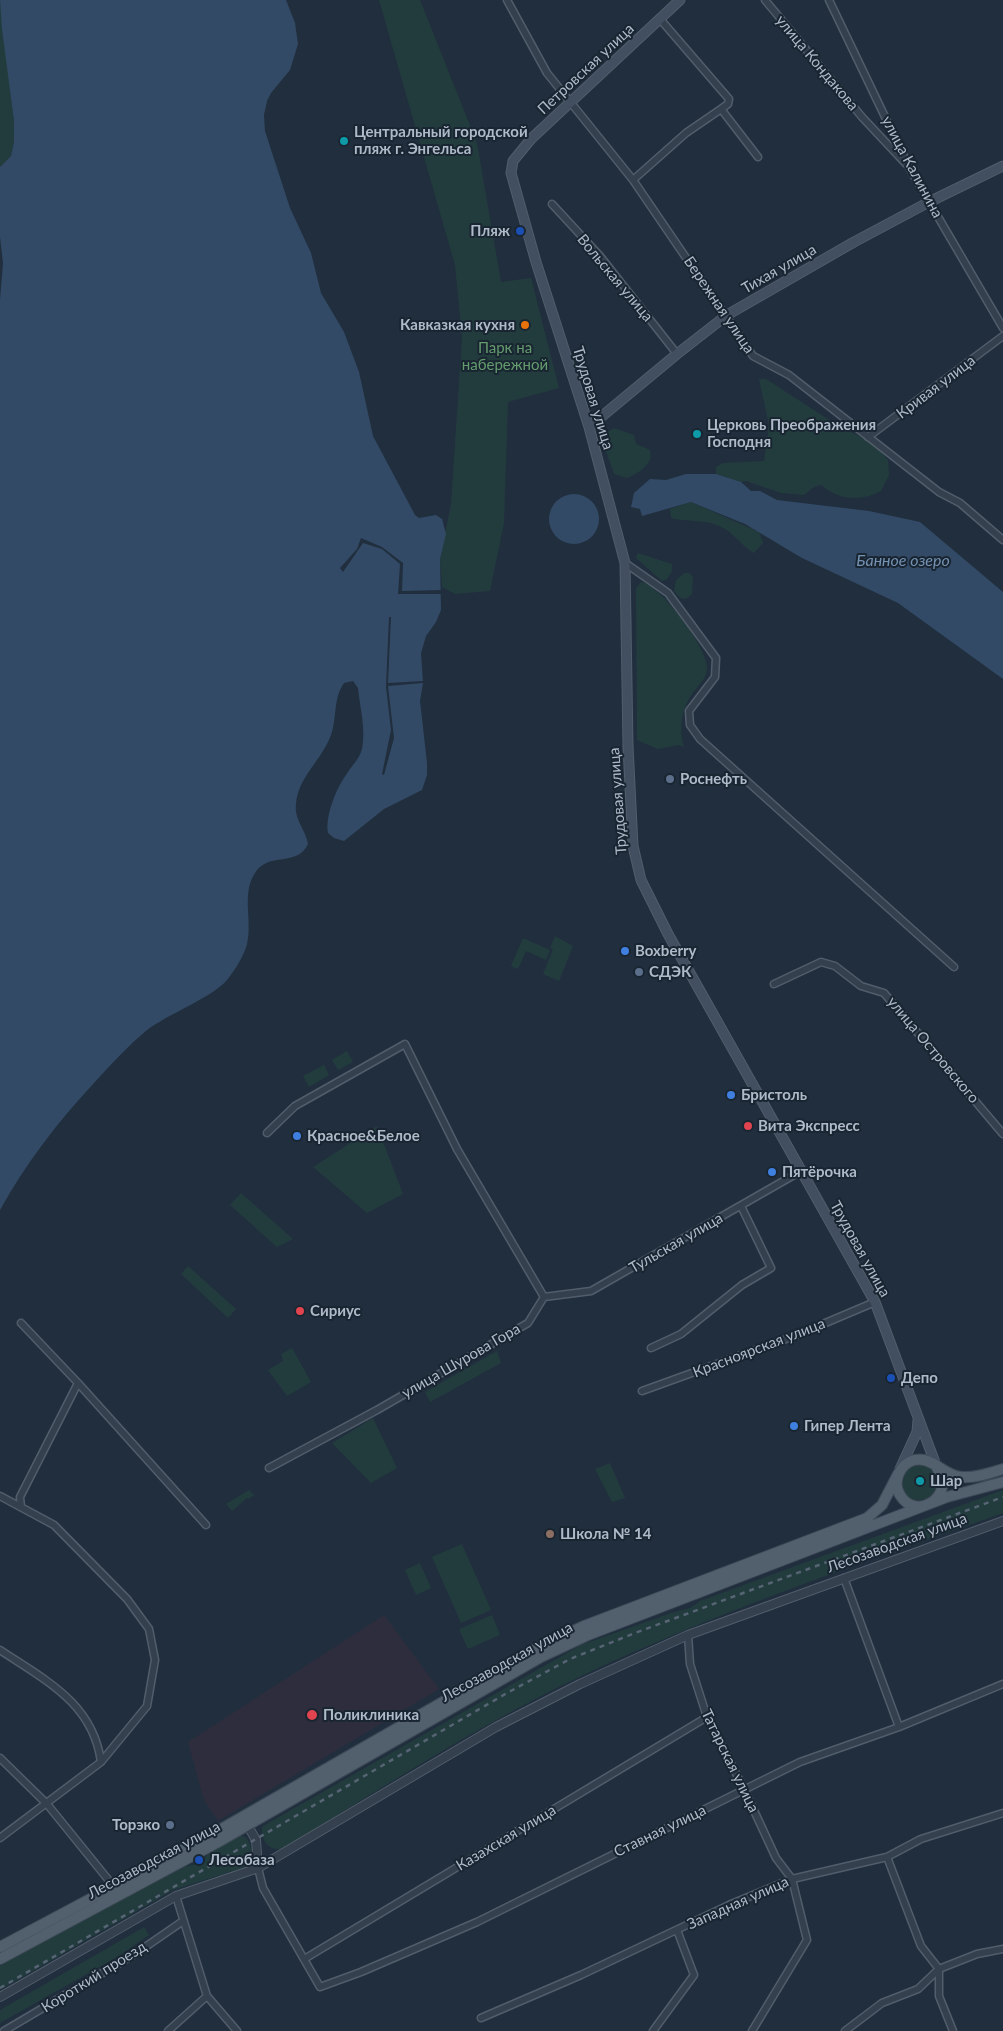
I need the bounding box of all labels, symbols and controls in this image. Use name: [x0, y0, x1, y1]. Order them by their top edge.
street label: улица Кондакова: [772, 12, 862, 114]
street label: Петровская улица: [534, 20, 638, 118]
street label: улица Калинина: [878, 113, 946, 221]
place label: Центральный городской пляж г. Энгельса: [354, 123, 528, 158]
marker: Центральный городской пляж г. Энгельса: [338, 135, 350, 147]
place label: Пляж: [470, 222, 510, 240]
marker: Пляж: [514, 225, 526, 237]
street label: Вольская улица: [573, 231, 657, 325]
street label: Тихая улица: [739, 240, 819, 298]
street label: Бережная улица: [680, 253, 758, 357]
place label: Кавказкая кухня: [400, 316, 515, 334]
marker: Кавказкая кухня: [519, 319, 531, 331]
park label: Парк на набережной: [462, 339, 548, 374]
street label: Трудовая улица: [569, 344, 617, 452]
street label: Кривая улица: [893, 352, 979, 422]
place label: Церковь Преображения Господня: [707, 416, 876, 451]
marker: Церковь Преображения Господня: [691, 428, 703, 440]
water label: Банное озеро: [856, 551, 950, 571]
street label: Трудовая улица: [605, 747, 631, 855]
place label: Роснефть: [680, 770, 747, 788]
marker: Роснефть: [664, 773, 676, 785]
place label: Boxberry: [635, 942, 696, 960]
marker: Boxberry: [619, 945, 631, 957]
place label: СДЭК: [649, 963, 692, 981]
marker: СДЭК: [633, 966, 645, 978]
street label: улица Островского: [883, 993, 983, 1107]
place label: Бристоль: [741, 1086, 807, 1104]
marker: Бристоль: [725, 1089, 737, 1101]
place label: Вита Экспресс: [758, 1117, 860, 1135]
marker: Вита Экспресс: [742, 1120, 754, 1132]
place label: Красное&Белое: [307, 1127, 420, 1145]
marker: Красное&Белое: [291, 1130, 303, 1142]
place label: Пятёрочка: [782, 1163, 857, 1181]
marker: Пятёрочка: [766, 1166, 778, 1178]
street label: Трудовая улица: [826, 1198, 894, 1300]
street label: Тульская улица: [626, 1209, 726, 1277]
place label: Сириус: [310, 1302, 361, 1320]
marker: Сириус: [294, 1305, 306, 1317]
street label: Красноярская улица: [690, 1314, 828, 1382]
street label: улица Шурова Гора: [398, 1320, 524, 1402]
place label: Депо: [901, 1369, 938, 1387]
marker: Депо: [885, 1372, 897, 1384]
place label: Гипер Лента: [804, 1417, 891, 1435]
marker: Гипер Лента: [788, 1420, 800, 1432]
place label: Шар: [930, 1472, 962, 1490]
marker: Шар: [914, 1475, 926, 1487]
street label: Лесозаводская улица: [825, 1509, 969, 1577]
place label: Школа № 14: [560, 1525, 651, 1543]
marker: Школа № 14: [544, 1528, 556, 1540]
street label: Лесозаводская улица: [438, 1618, 576, 1706]
place label: Поликлиника: [323, 1706, 419, 1724]
street label: Татарская улица: [697, 1707, 763, 1815]
marker: Поликлиника: [305, 1708, 319, 1722]
street label: Казахская улица: [453, 1801, 559, 1875]
street label: Ставная улица: [611, 1801, 709, 1861]
place label: Торэко: [112, 1816, 160, 1834]
street label: Лесозаводская улица: [85, 1817, 223, 1903]
marker: Торэко: [164, 1819, 176, 1831]
place label: Лесобаза: [209, 1851, 274, 1869]
marker: Лесобаза: [193, 1854, 205, 1866]
street label: Западная улица: [684, 1873, 792, 1933]
street label: Короткий проезд: [38, 1938, 150, 2016]

